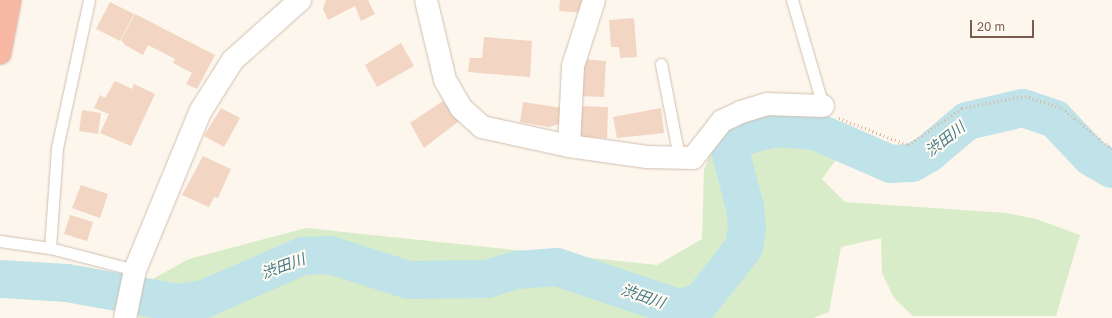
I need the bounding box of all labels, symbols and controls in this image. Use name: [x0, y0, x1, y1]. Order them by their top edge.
scale bar: [972, 12, 1036, 38]
text: 20 m: [977, 19, 1005, 34]
water label: 渋田川: [922, 118, 968, 160]
water label: 渋田川: [259, 250, 307, 282]
water label: 渋田川: [619, 280, 667, 312]

